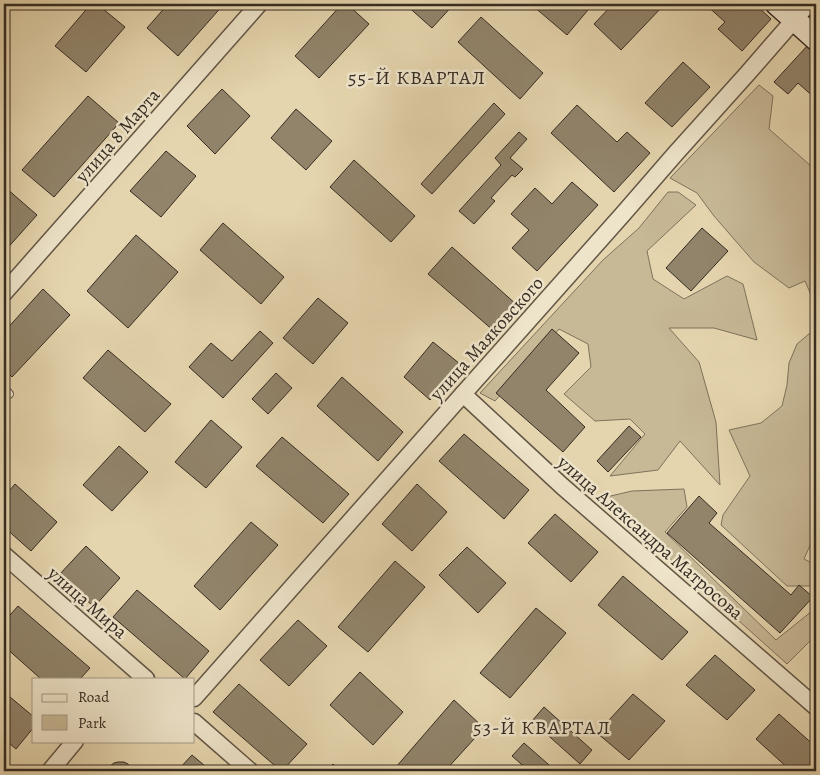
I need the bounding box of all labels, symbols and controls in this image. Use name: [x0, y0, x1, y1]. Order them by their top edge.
district label: 55-Й КВАРТАЛ: [348, 64, 486, 91]
street label: улица 8 Марта: [69, 83, 166, 189]
street label: улица Маяковского: [423, 271, 550, 407]
street label: улица Александра Матросова: [551, 449, 749, 626]
street label: улица Мира: [41, 560, 133, 645]
legend: [32, 678, 195, 742]
text: Road: [78, 687, 110, 707]
text: Park: [78, 713, 107, 733]
district label: 53-Й КВАРТАЛ: [473, 714, 611, 741]

